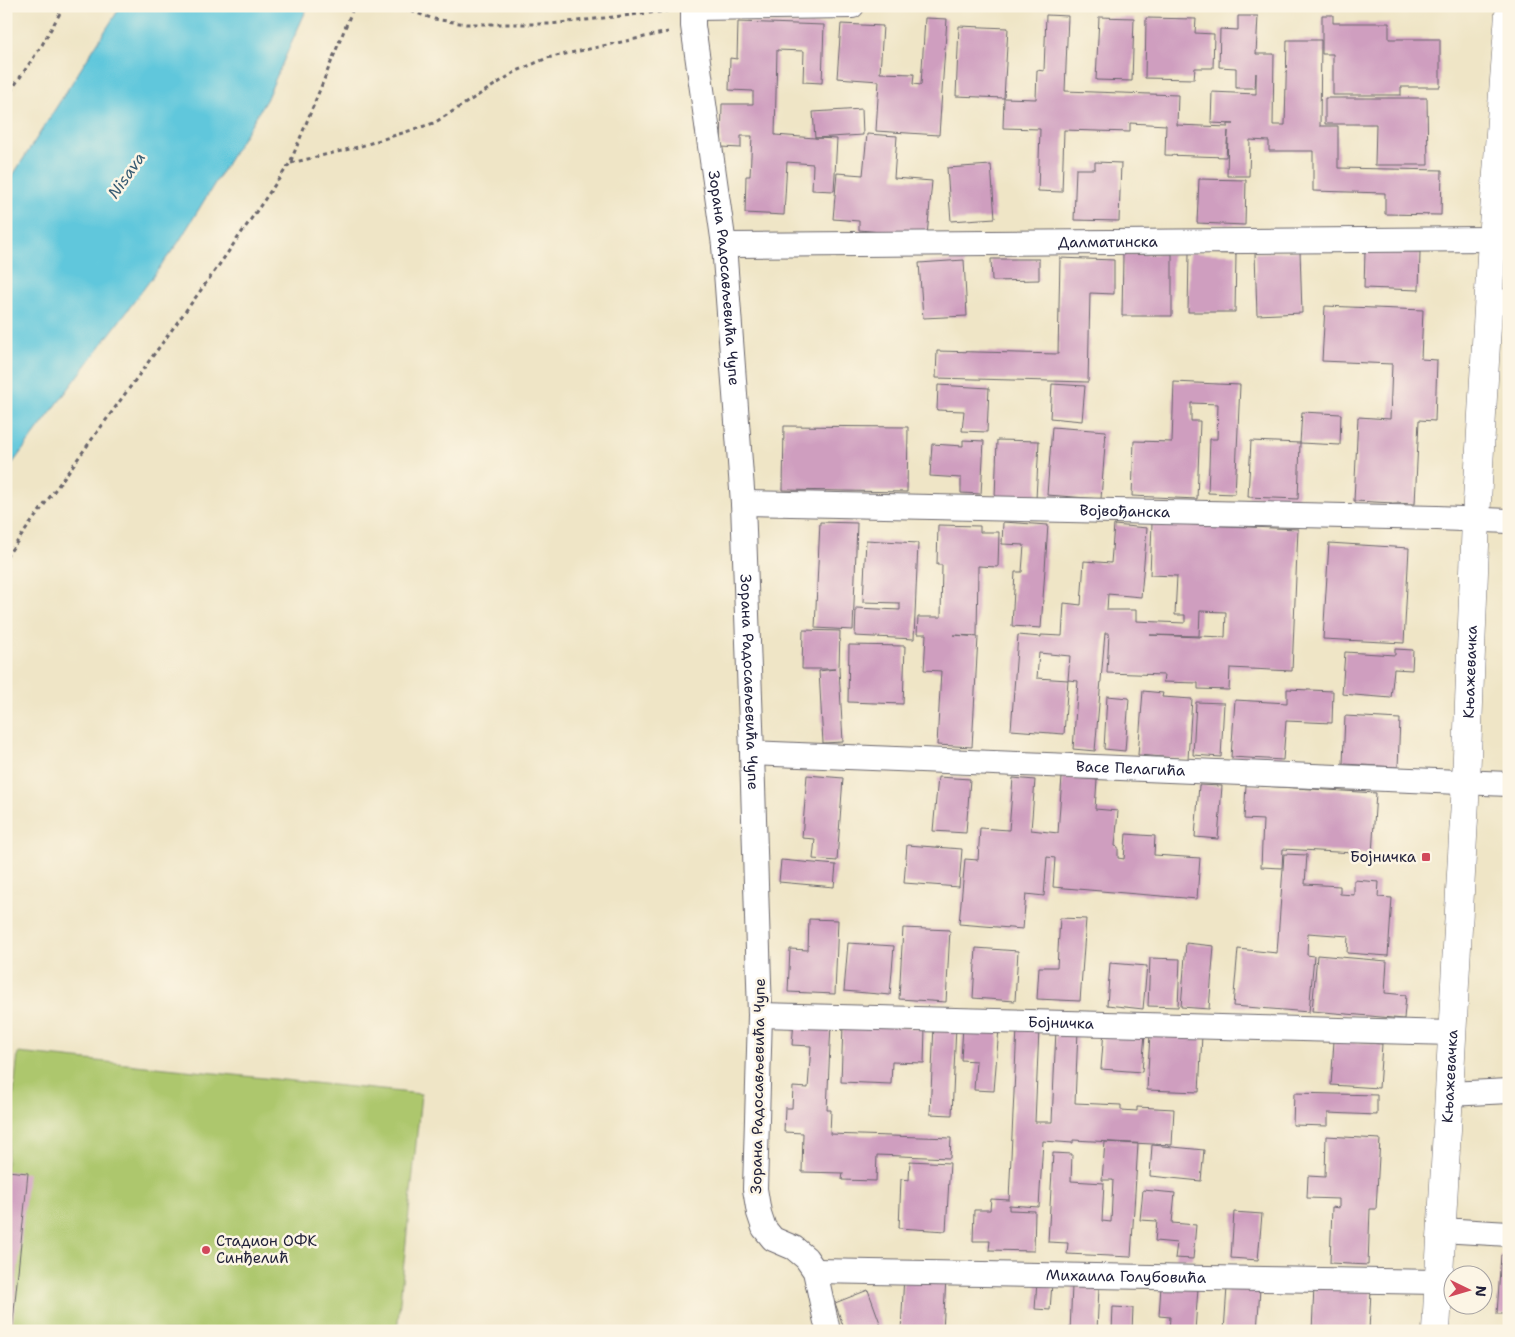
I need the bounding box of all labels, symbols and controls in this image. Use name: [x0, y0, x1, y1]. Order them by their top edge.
water label: Nisava: [103, 148, 150, 203]
street label: Зорана Радосављевића Чупе: [704, 169, 744, 386]
street label: Далматинска: [1058, 232, 1159, 252]
street label: Војвођанска: [1079, 500, 1171, 522]
street label: Зорана Радосављевића Чупе: [736, 574, 763, 790]
street label: Књажевачка: [1458, 624, 1482, 719]
street label: Васе Пелагића: [1076, 756, 1186, 781]
place label: Бојничка: [1350, 847, 1417, 867]
marker: Бојничка: [1420, 851, 1432, 863]
street label: Зорана Радосављевића Чупе: [746, 978, 770, 1194]
street label: Бојничка: [1028, 1012, 1095, 1034]
street label: Књажевачка: [1437, 1029, 1462, 1124]
place label: Стадион ОФК Синђелић: [216, 1231, 317, 1268]
marker: Стадион ОФК Синђелић: [200, 1244, 212, 1256]
north arrow: [1442, 1264, 1492, 1314]
street label: Михаила Голубовића: [1046, 1265, 1207, 1288]
text: N: [1472, 1285, 1490, 1297]

